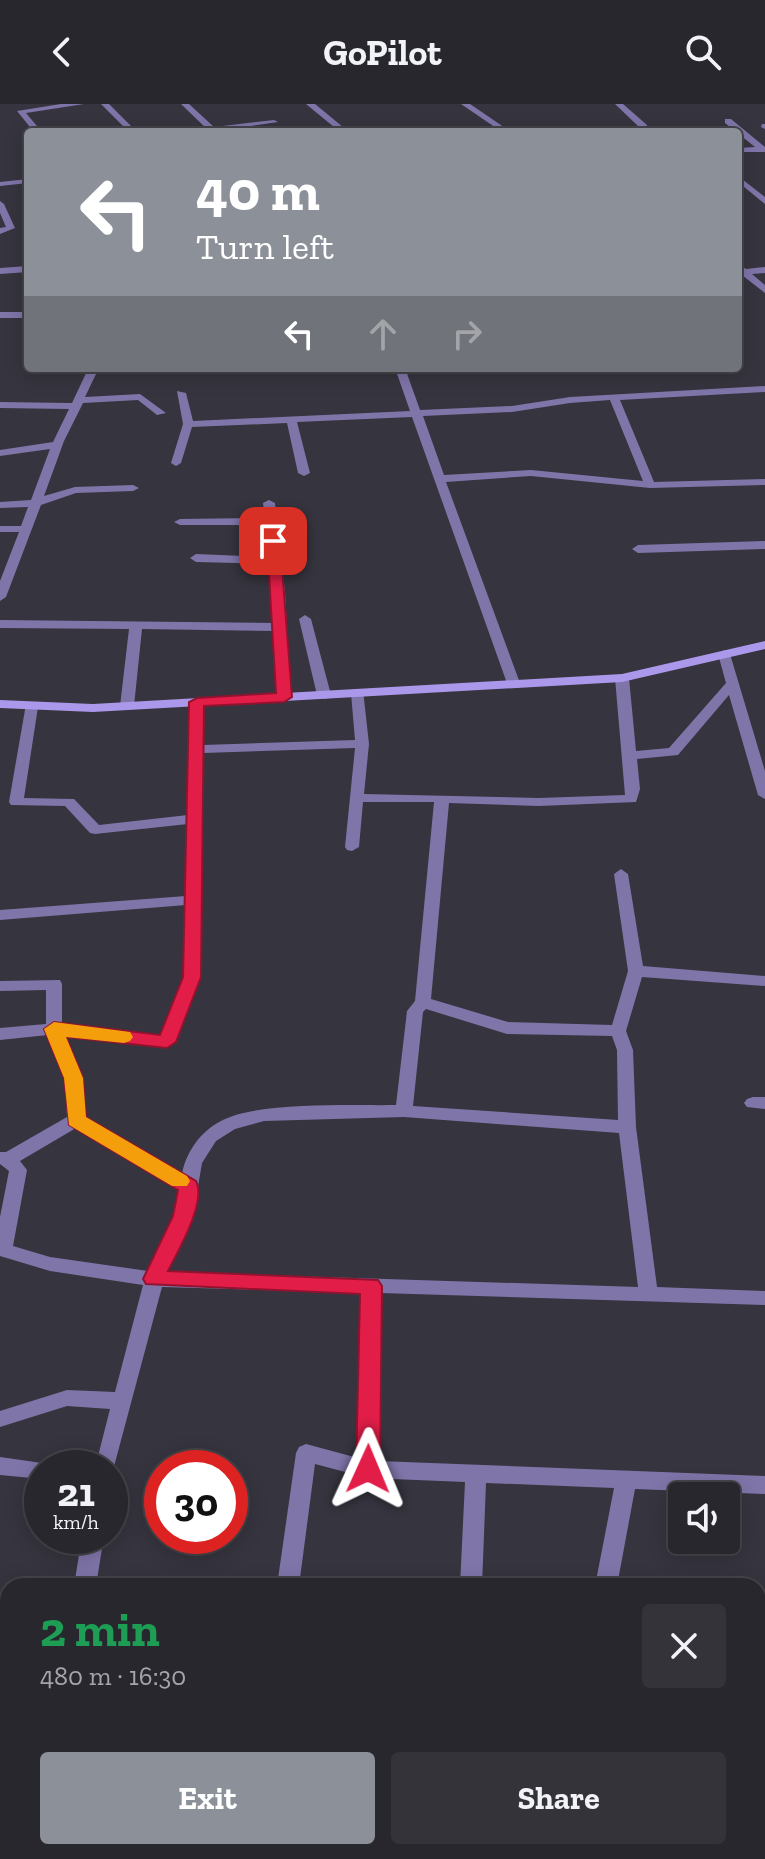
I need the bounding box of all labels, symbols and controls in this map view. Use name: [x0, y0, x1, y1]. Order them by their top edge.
icon: back: [40, 30, 84, 74]
icon: search: [681, 30, 725, 74]
text: GoPilot: [323, 31, 442, 74]
text: 40 m: [196, 157, 320, 224]
icon: left: [64, 160, 168, 264]
text: Turn left: [196, 225, 334, 268]
icon: left: [277, 312, 321, 356]
icon: ahead: [361, 312, 405, 356]
icon: right: [445, 312, 489, 356]
pin: [239, 507, 307, 575]
icon: arrive: [251, 519, 295, 563]
position arrow: [326, 1427, 410, 1511]
speed limit sign: 30: [144, 1450, 248, 1554]
text: 21: [57, 1468, 95, 1516]
map controls: [668, 1482, 740, 1554]
button: sound: [668, 1482, 740, 1554]
text: km/h: [53, 1510, 99, 1534]
text: 2 min: [40, 1601, 160, 1658]
button: close: [642, 1604, 726, 1688]
text: 480 m · 16:30: [40, 1660, 186, 1692]
button: Exit: [40, 1752, 375, 1844]
button: Share: [391, 1752, 726, 1844]

